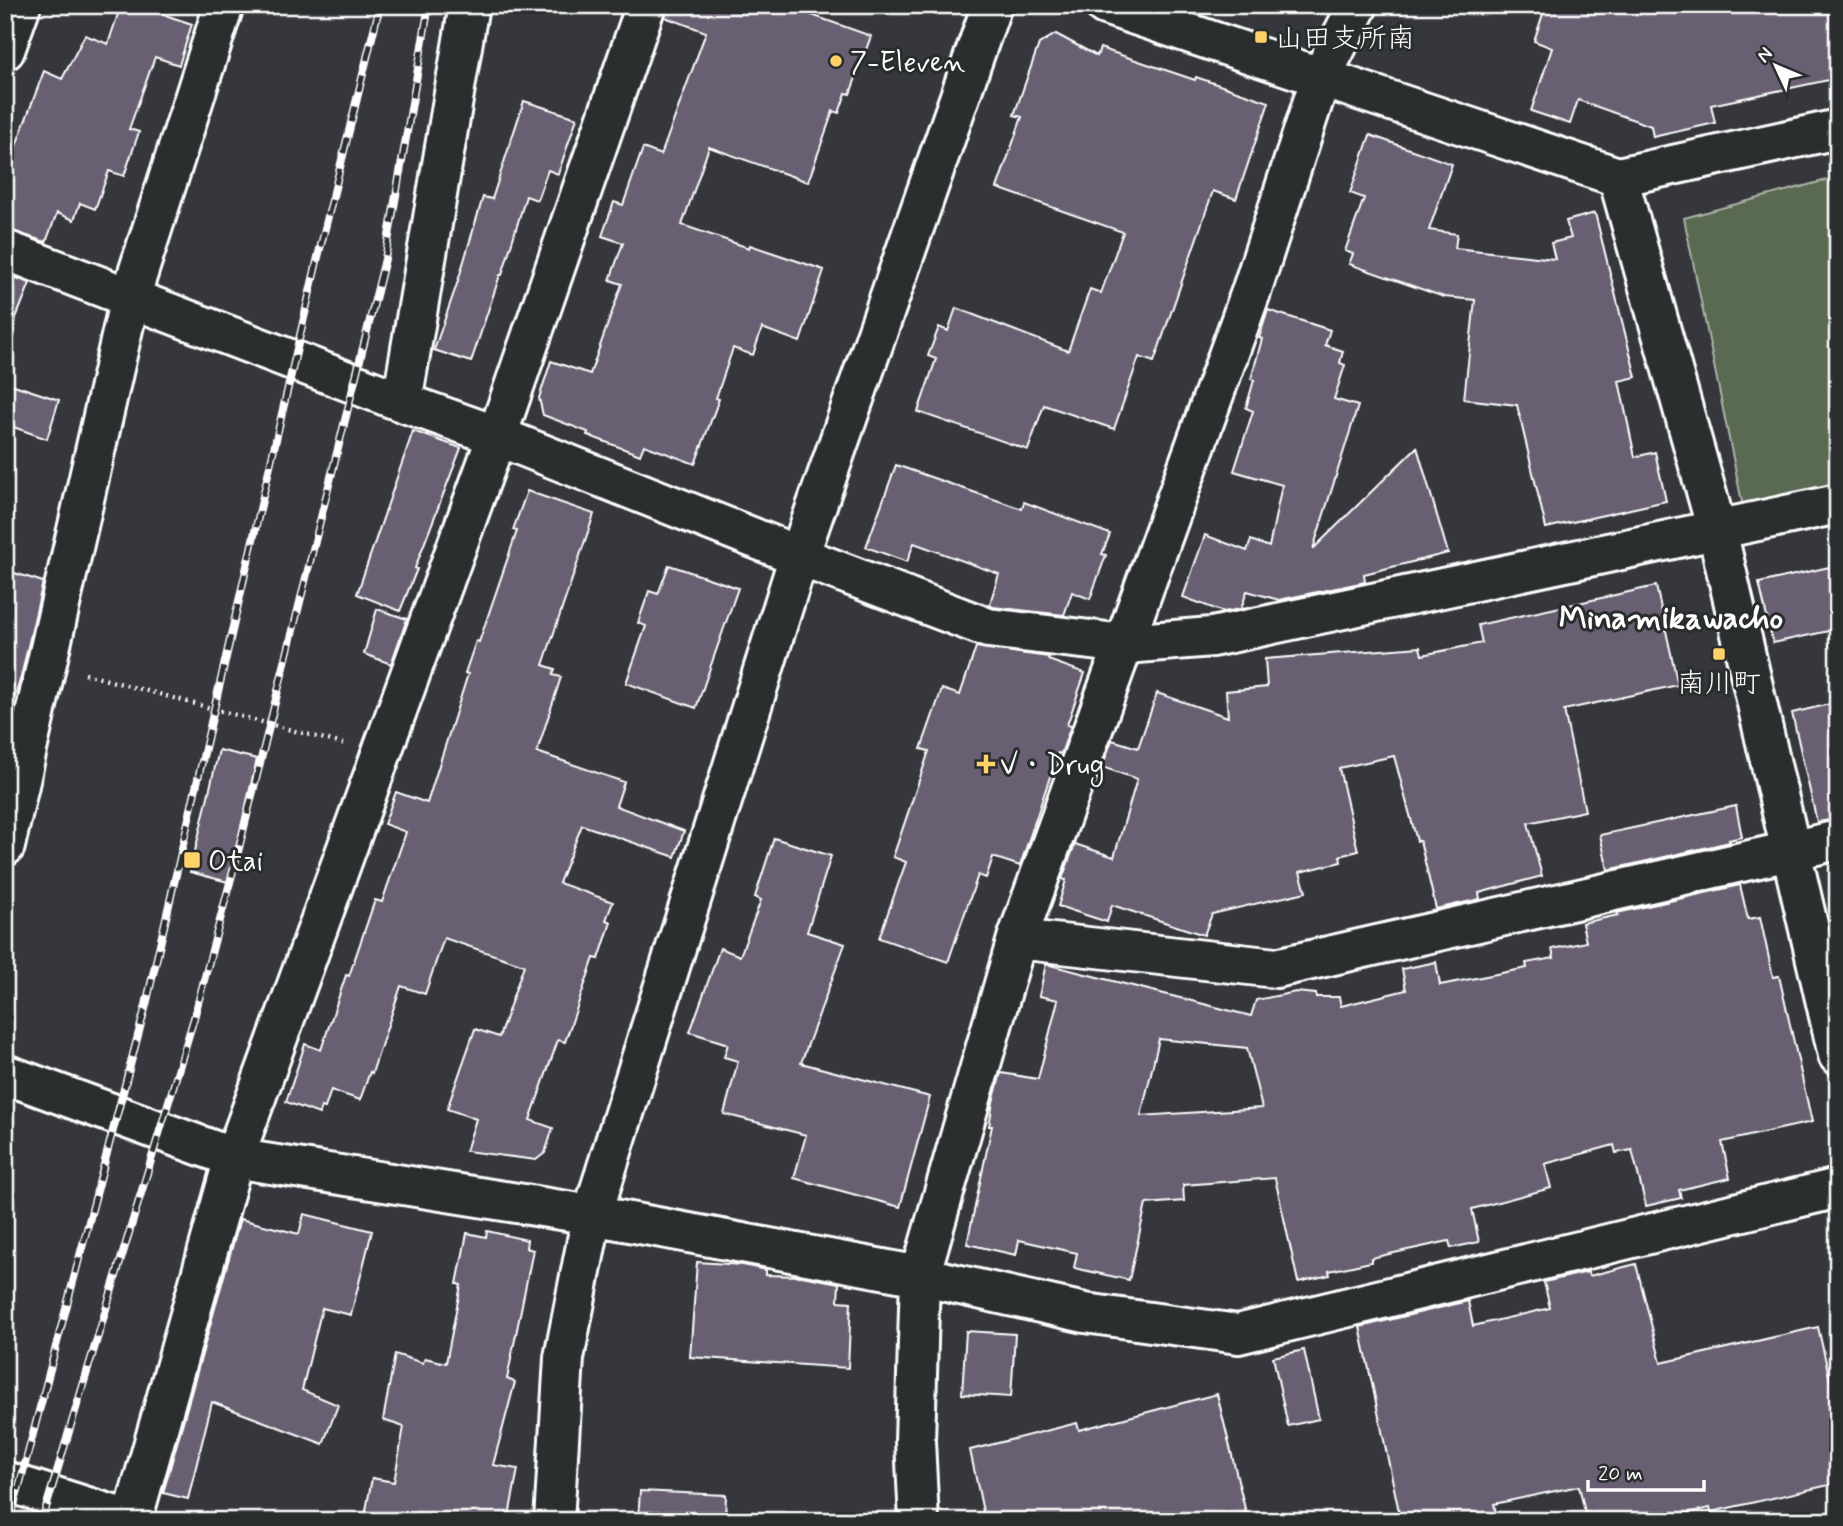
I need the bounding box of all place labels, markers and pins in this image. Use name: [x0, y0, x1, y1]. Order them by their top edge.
place label: 山田支所南: [1275, 21, 1415, 58]
marker: 山田支所南: [1253, 29, 1269, 45]
place label: 7-Eleven: [850, 45, 965, 82]
marker: 7-Eleven: [828, 53, 844, 69]
marker: 南川町: [1711, 646, 1727, 662]
place label: 南川町: [1677, 666, 1761, 703]
place label: V・Drug: [1000, 748, 1104, 787]
marker: V・Drug: [978, 756, 994, 772]
place label: Otai: [208, 844, 263, 881]
marker: Otai: [182, 850, 202, 870]

